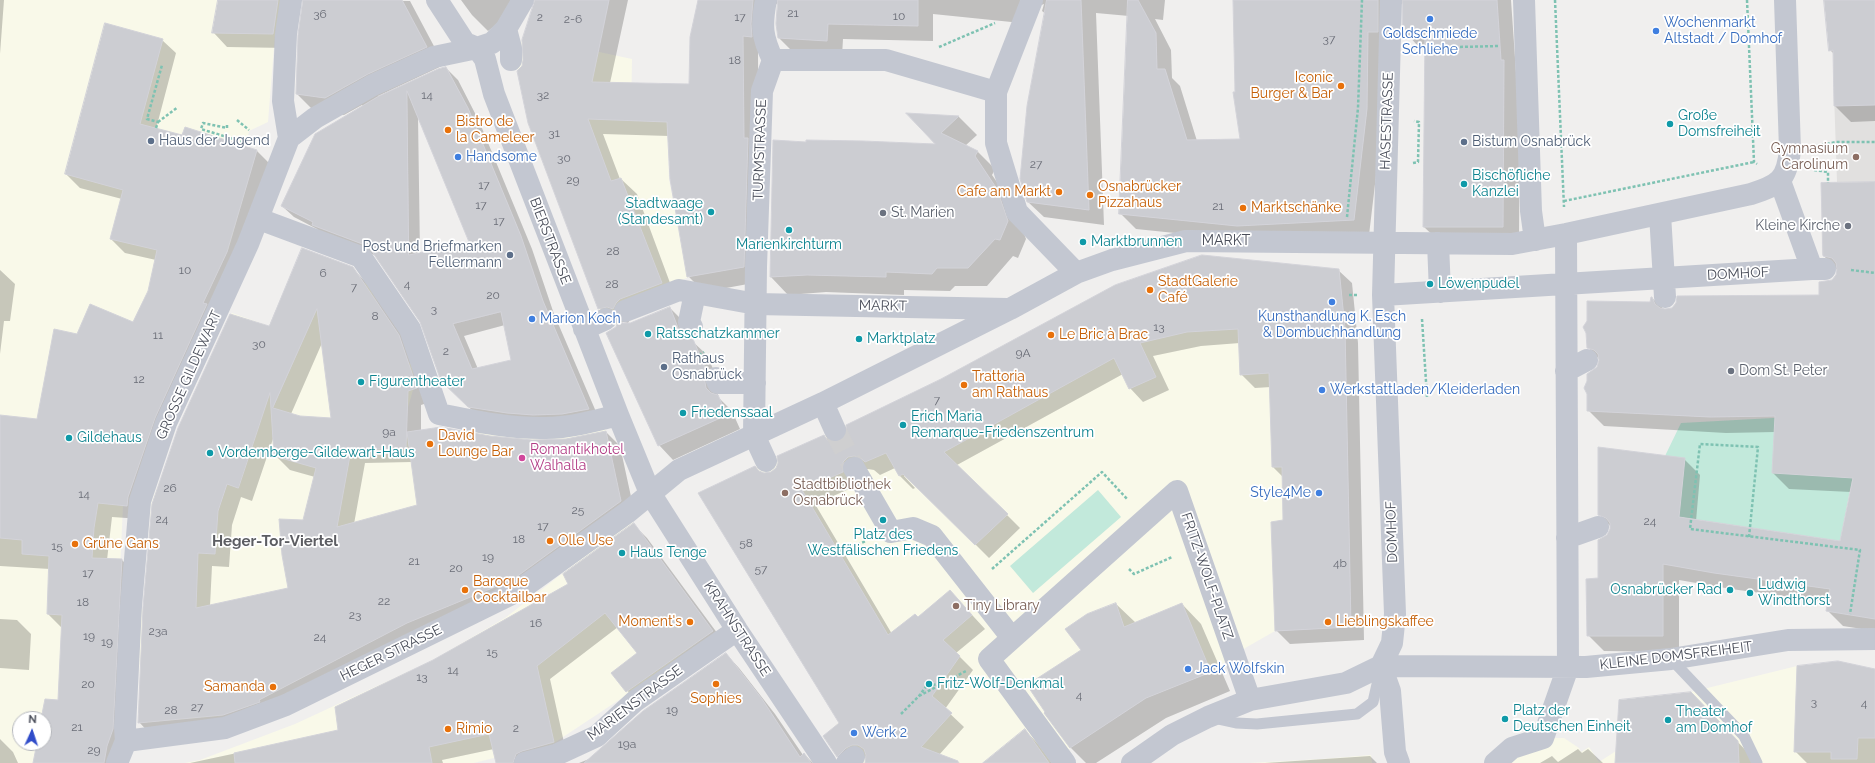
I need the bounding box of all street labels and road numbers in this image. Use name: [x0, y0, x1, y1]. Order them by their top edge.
street label: HASESTRASSE: [1377, 72, 1397, 170]
street label: TURMSTRASSE: [750, 99, 770, 201]
street label: BIERSTRASSE: [526, 195, 574, 287]
street label: MARKT: [1202, 233, 1250, 249]
street label: DOMHOF: [1707, 264, 1769, 284]
street label: MARKT: [859, 297, 907, 315]
street label: GROSSE GILDEWART: [153, 308, 225, 442]
street label: DOMHOF: [1383, 501, 1401, 563]
street label: FRITZ-WOLF-PLATZ: [1177, 510, 1237, 642]
street label: KRAHNSTRASSE: [700, 578, 774, 680]
street label: HEGER STRASSE: [337, 621, 445, 685]
street label: KLEINE DOMSFREIHEIT: [1599, 638, 1753, 674]
street label: MARIENSTRASSE: [584, 662, 686, 744]

